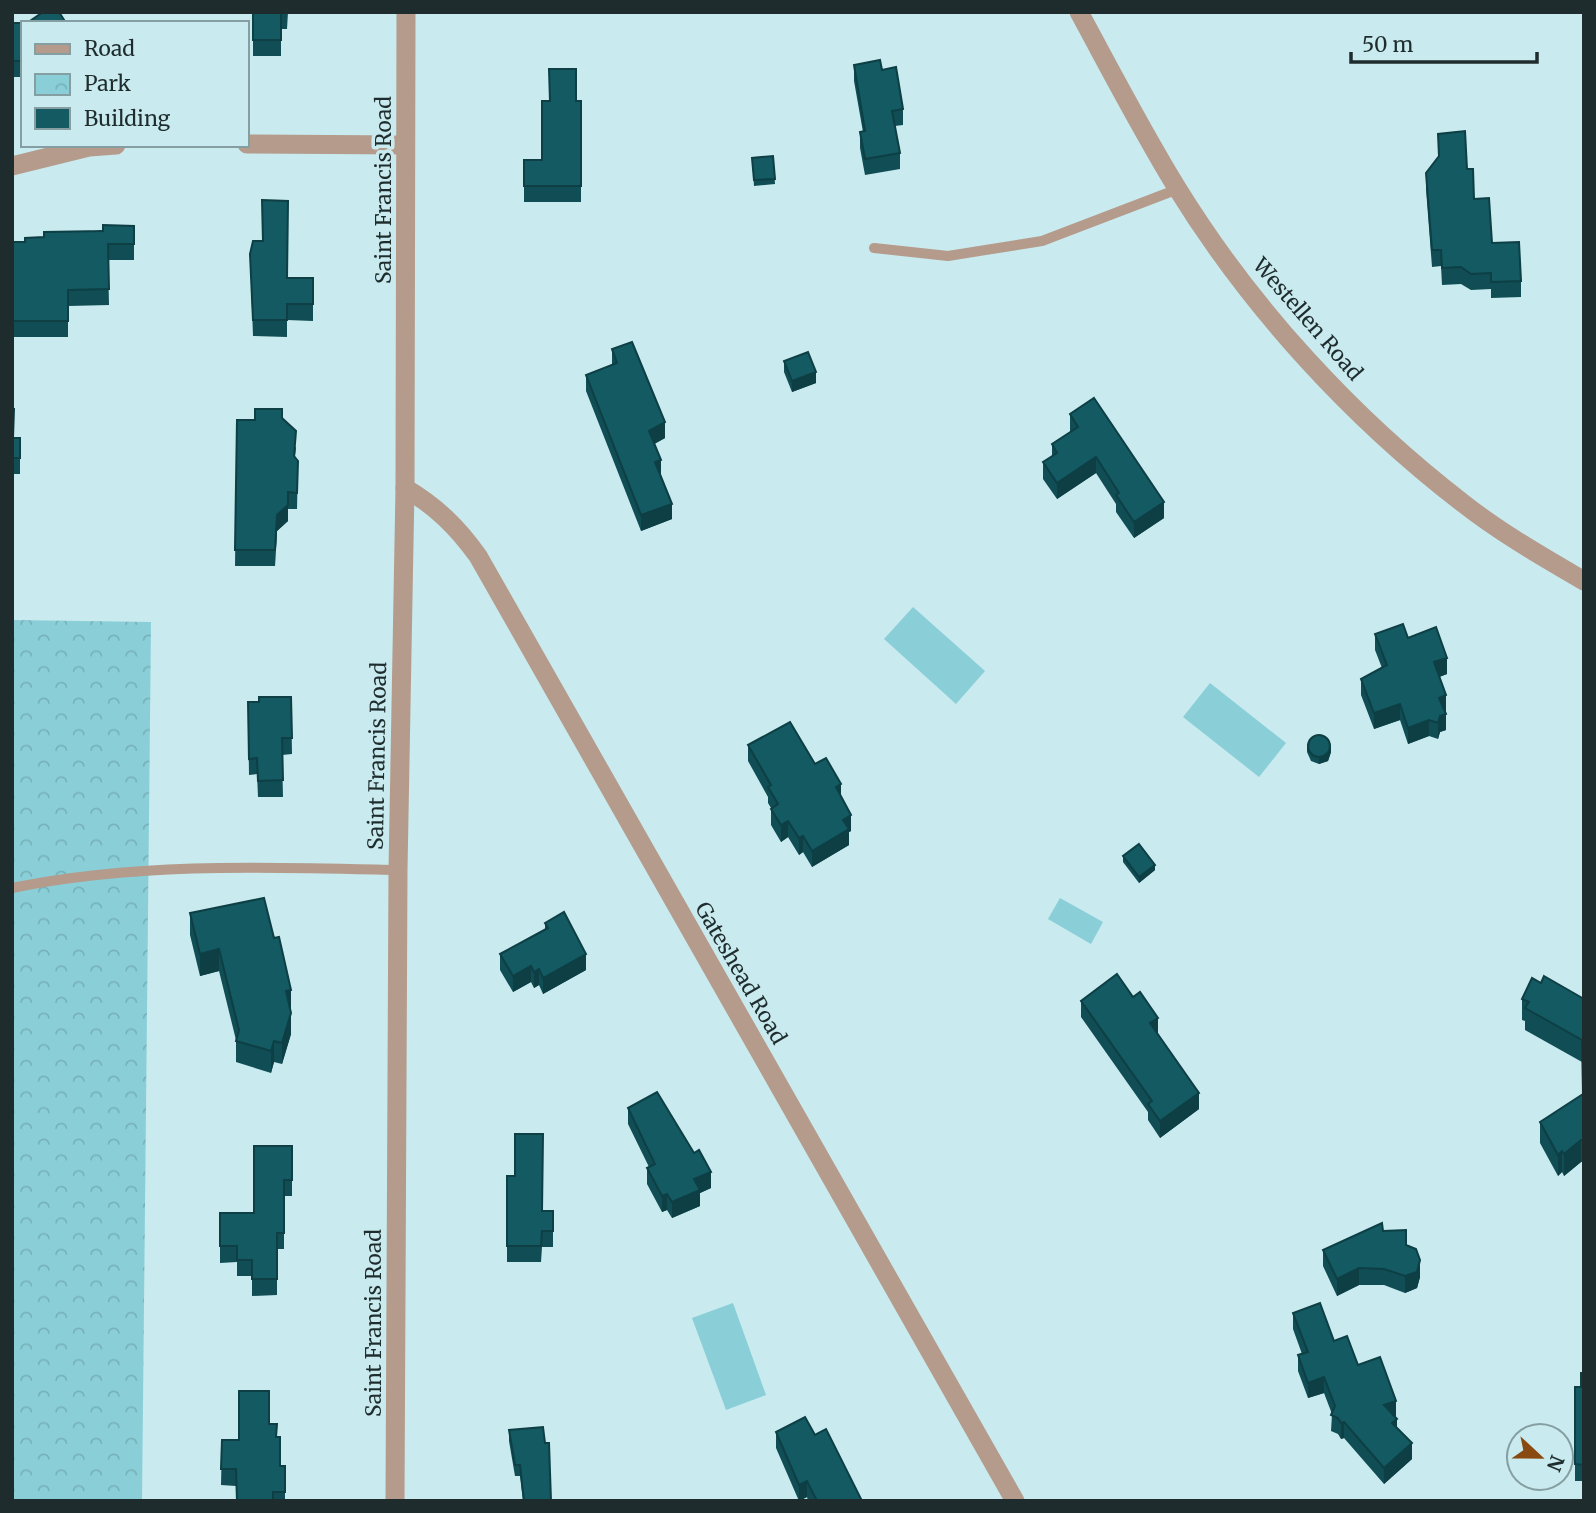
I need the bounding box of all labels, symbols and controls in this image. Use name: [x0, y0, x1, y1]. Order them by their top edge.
legend: [21, 21, 248, 147]
scale bar: [1351, 21, 1536, 65]
text: 50 m: [1362, 31, 1413, 58]
text: Road: [84, 35, 135, 62]
text: Park: [84, 70, 131, 97]
street label: Saint Francis Road: [370, 96, 397, 284]
text: Building: [84, 105, 171, 132]
street label: Westellen Road: [1247, 251, 1369, 386]
street label: Saint Francis Road: [362, 661, 392, 850]
street label: Gateshead Road: [689, 897, 793, 1049]
street label: Saint Francis Road: [360, 1229, 387, 1417]
north arrow: [1505, 1422, 1575, 1492]
text: N: [1542, 1452, 1570, 1475]

